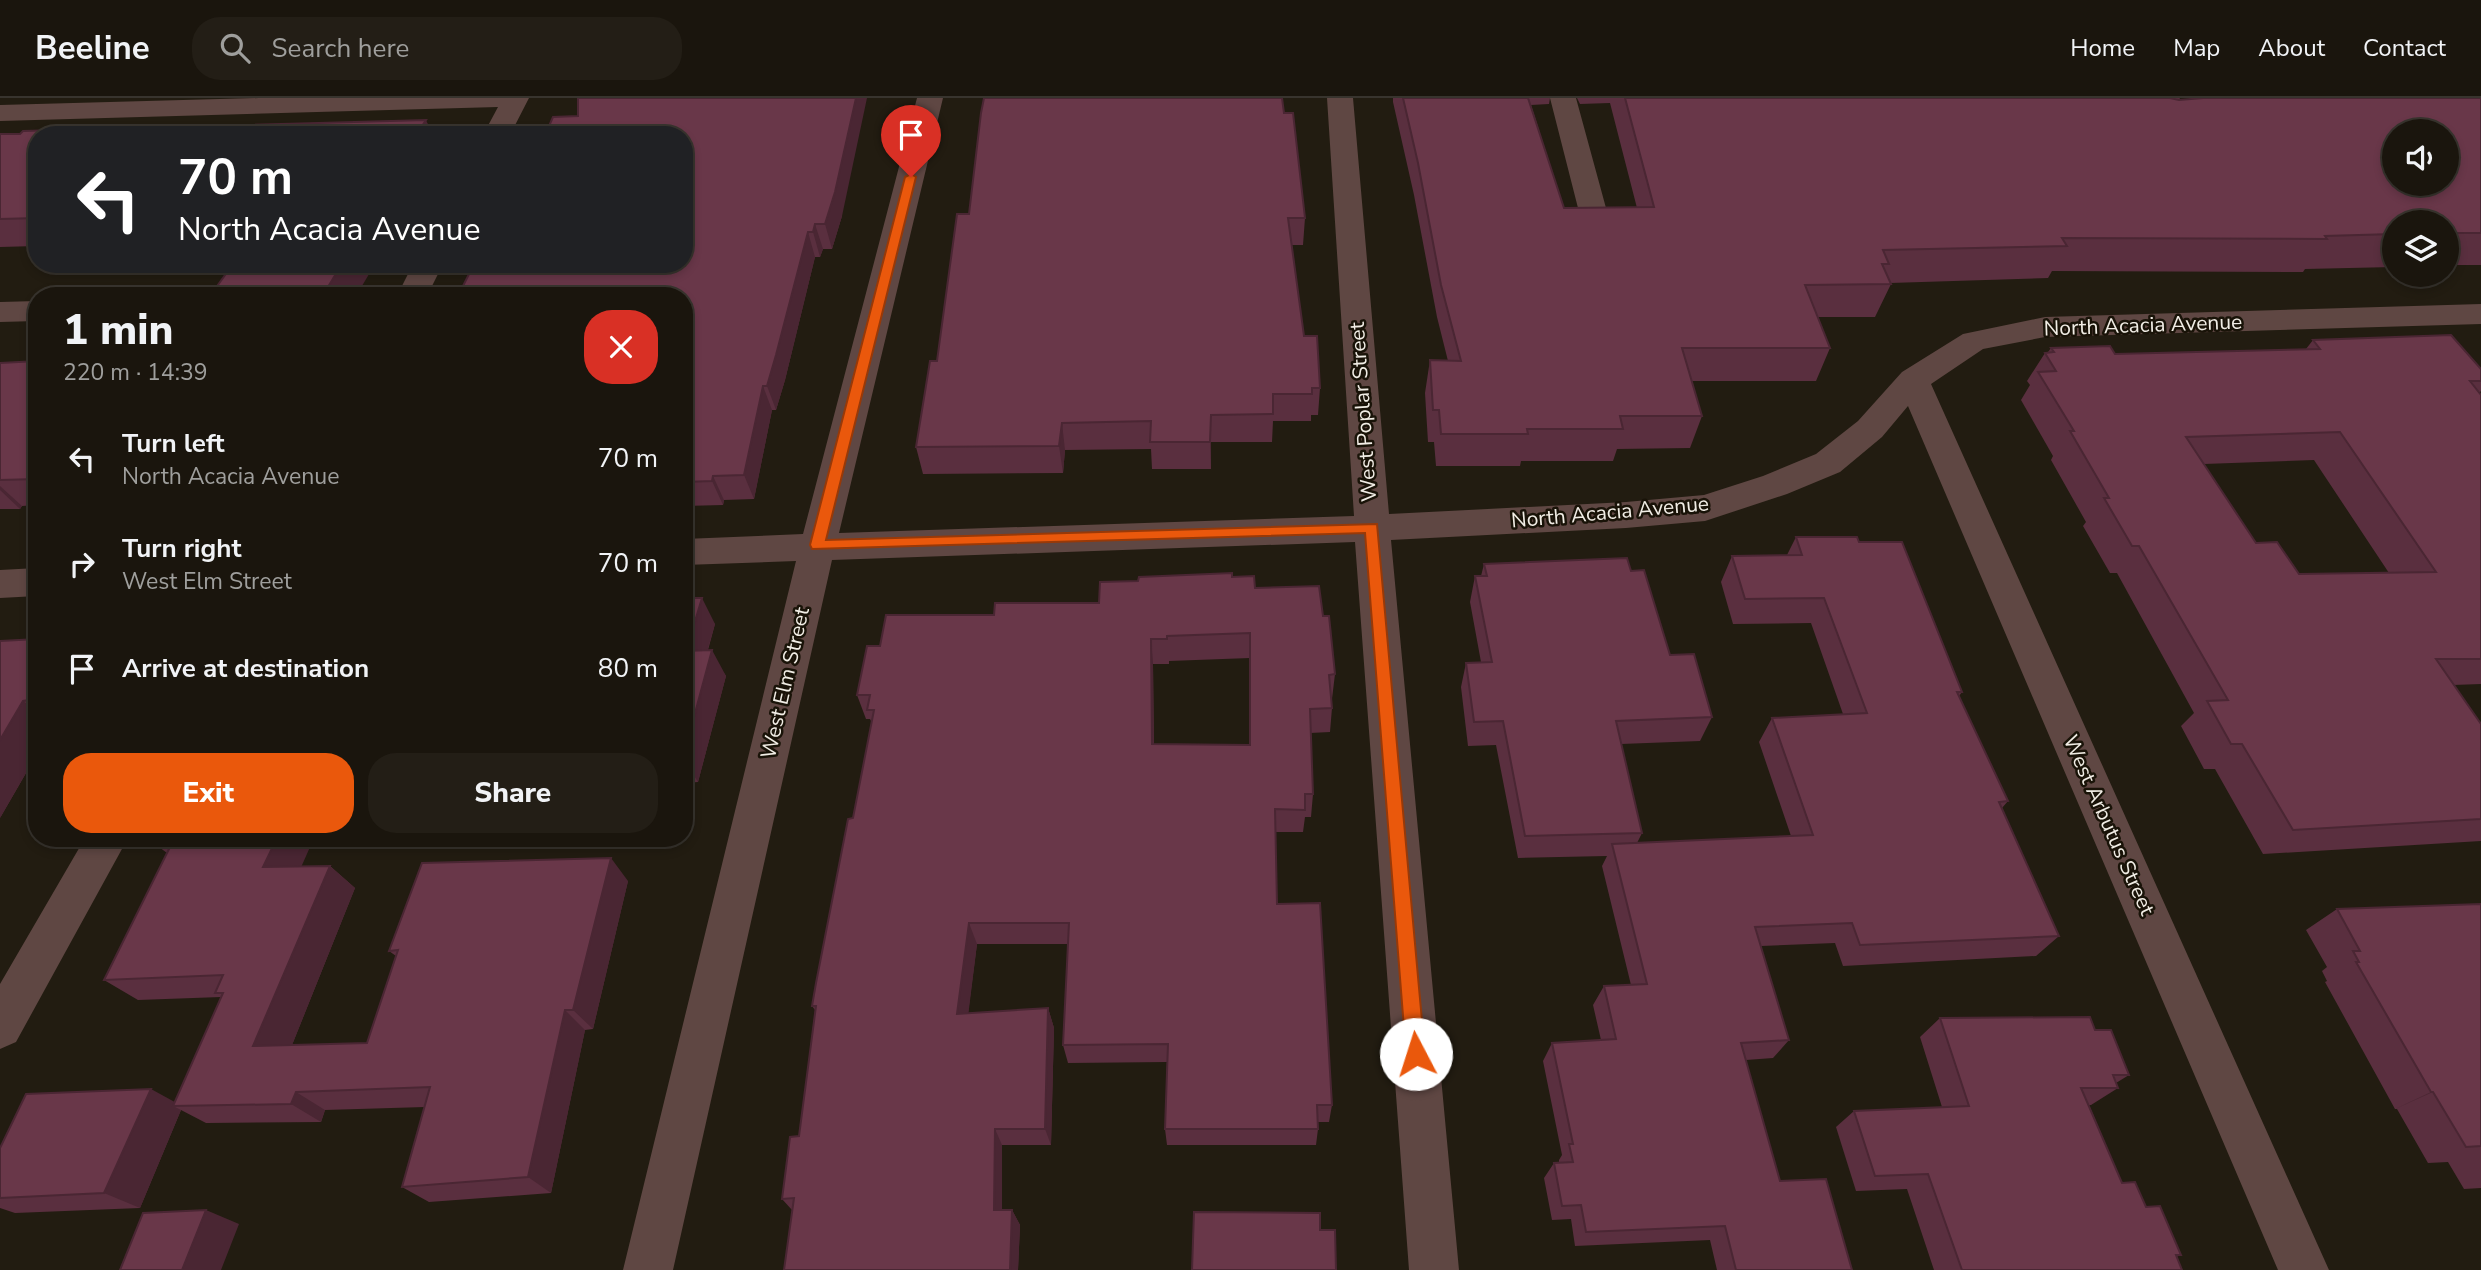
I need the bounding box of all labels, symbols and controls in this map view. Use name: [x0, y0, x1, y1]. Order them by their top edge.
search box: [192, 17, 682, 80]
text: Beeline: [35, 26, 150, 71]
icon: search: [216, 29, 254, 67]
text: Search here: [272, 31, 409, 66]
text: Home: [2070, 32, 2135, 64]
text: Map: [2173, 32, 2220, 64]
text: About: [2258, 32, 2325, 64]
text: Contact: [2363, 32, 2446, 64]
pin: [881, 105, 941, 177]
icon: arrive: [892, 116, 930, 154]
map controls: [2382, 119, 2459, 287]
button: sound: [2382, 119, 2459, 196]
text: 70 m: [178, 144, 293, 211]
icon: left: [63, 154, 154, 245]
text: North Acacia Avenue: [178, 208, 481, 251]
button: layers: [2382, 210, 2459, 287]
text: 1 min: [63, 302, 173, 359]
street label: North Acacia Avenue: [2043, 308, 2243, 342]
button: close: [584, 310, 658, 384]
street label: West Poplar Street: [1343, 321, 1383, 503]
text: 220 m · 14:39: [63, 357, 208, 388]
text: Turn left: [122, 426, 225, 461]
icon: left: [63, 440, 101, 478]
text: 70 m: [598, 441, 658, 476]
text: North Acacia Avenue: [122, 461, 339, 492]
street label: North Acacia Avenue: [1510, 489, 1710, 535]
text: Turn right: [122, 531, 241, 566]
icon: right: [63, 545, 101, 583]
text: 70 m: [598, 546, 658, 581]
text: West Elm Street: [122, 566, 292, 597]
street label: West Elm Street: [754, 604, 816, 762]
icon: arrive: [63, 650, 101, 688]
text: Arrive at destination: [122, 651, 369, 686]
text: 80 m: [598, 651, 658, 686]
street label: West Arbutus Street: [2057, 730, 2162, 920]
button: Exit: [63, 753, 354, 833]
button: Share: [368, 753, 658, 833]
position arrow: [1379, 1017, 1453, 1091]

